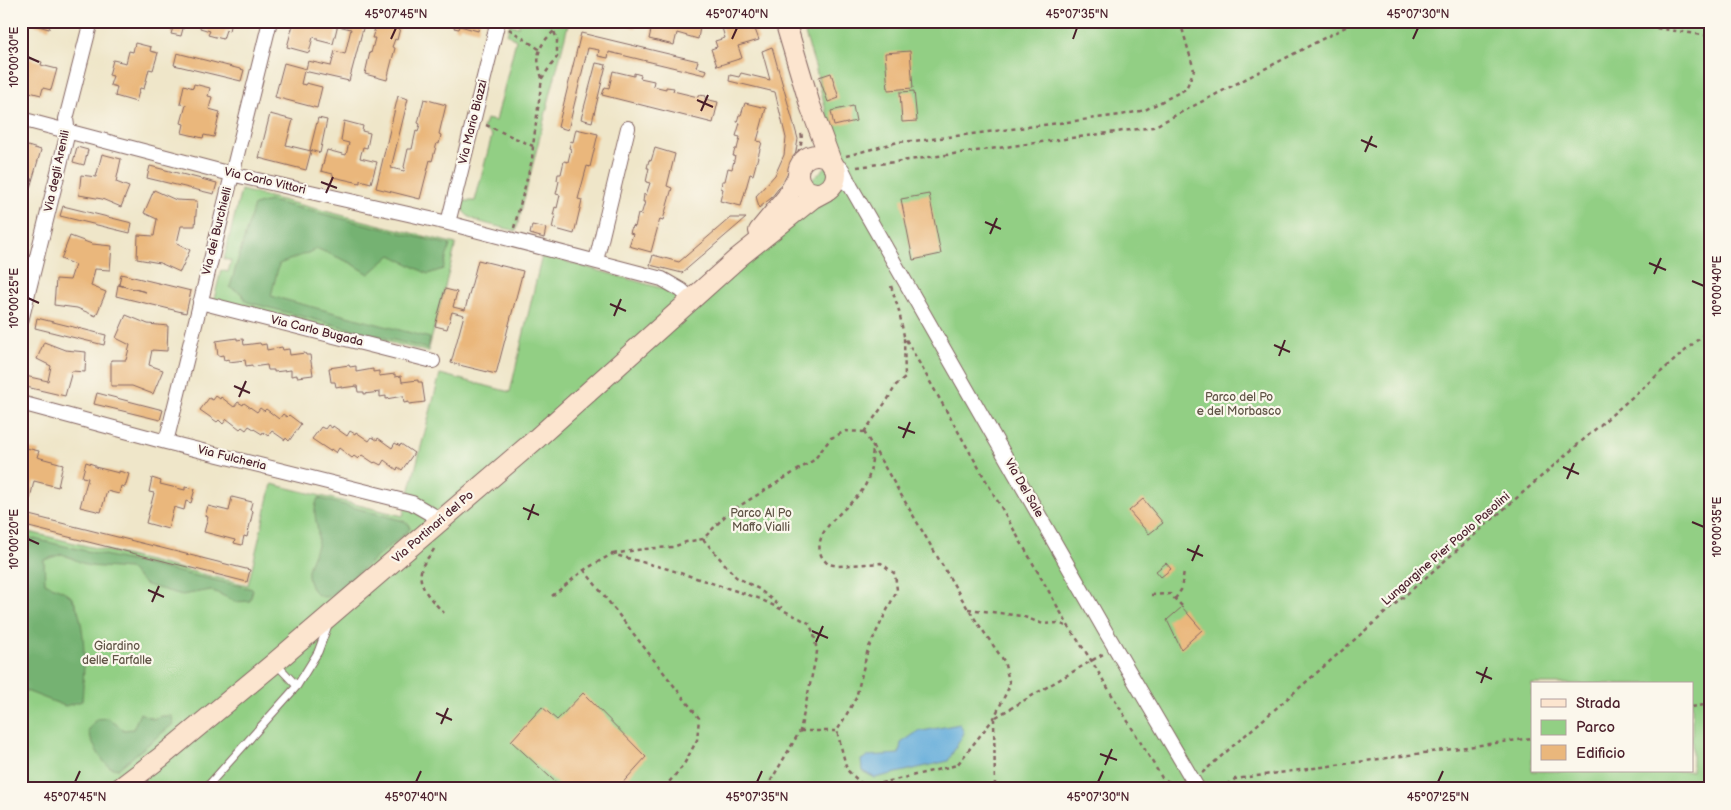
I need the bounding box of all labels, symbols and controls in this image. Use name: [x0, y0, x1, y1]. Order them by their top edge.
text: 45°07'45"N: [365, 7, 427, 22]
text: 45°07'40"N: [705, 7, 769, 22]
text: 45°07'35"N: [1046, 7, 1108, 22]
text: 45°07'30"N: [1386, 7, 1450, 22]
text: 10°00'30"E: [7, 26, 22, 87]
street label: Via Mario Biazzi: [455, 78, 491, 166]
street label: Via degli Arenili: [41, 128, 73, 213]
street label: Via Carlo Vittori: [223, 164, 307, 198]
street label: Via dei Burchielli: [199, 185, 235, 277]
text: 10°00'40"E: [1710, 256, 1725, 316]
text: 10°00'25"E: [7, 268, 22, 328]
street label: Via Carlo Bugada: [269, 312, 365, 350]
park label: Parco del Po e del Morbasco: [1197, 390, 1281, 419]
street label: Via Fulcheria: [196, 442, 268, 474]
street label: Via Del Sale: [1001, 456, 1047, 520]
street label: Via Portinari del Po: [389, 487, 477, 566]
street label: Lungargine Pier Paolo Pasolini: [1379, 489, 1513, 609]
text: 10°00'35"E: [1710, 497, 1725, 557]
park label: Parco Al Po Maffo Vialli: [730, 506, 792, 535]
text: 10°00'20"E: [7, 509, 22, 569]
park label: Giardino delle Farfalle: [82, 639, 152, 668]
legend: [1531, 682, 1694, 772]
text: Strada: [1576, 694, 1620, 713]
text: Parco: [1576, 718, 1615, 737]
text: Edificio: [1576, 744, 1625, 763]
text: 45°07'45"N: [44, 790, 106, 805]
text: 45°07'40"N: [384, 790, 448, 805]
text: 45°07'35"N: [726, 790, 788, 805]
text: 45°07'30"N: [1066, 790, 1130, 805]
text: 45°07'25"N: [1407, 790, 1469, 805]

